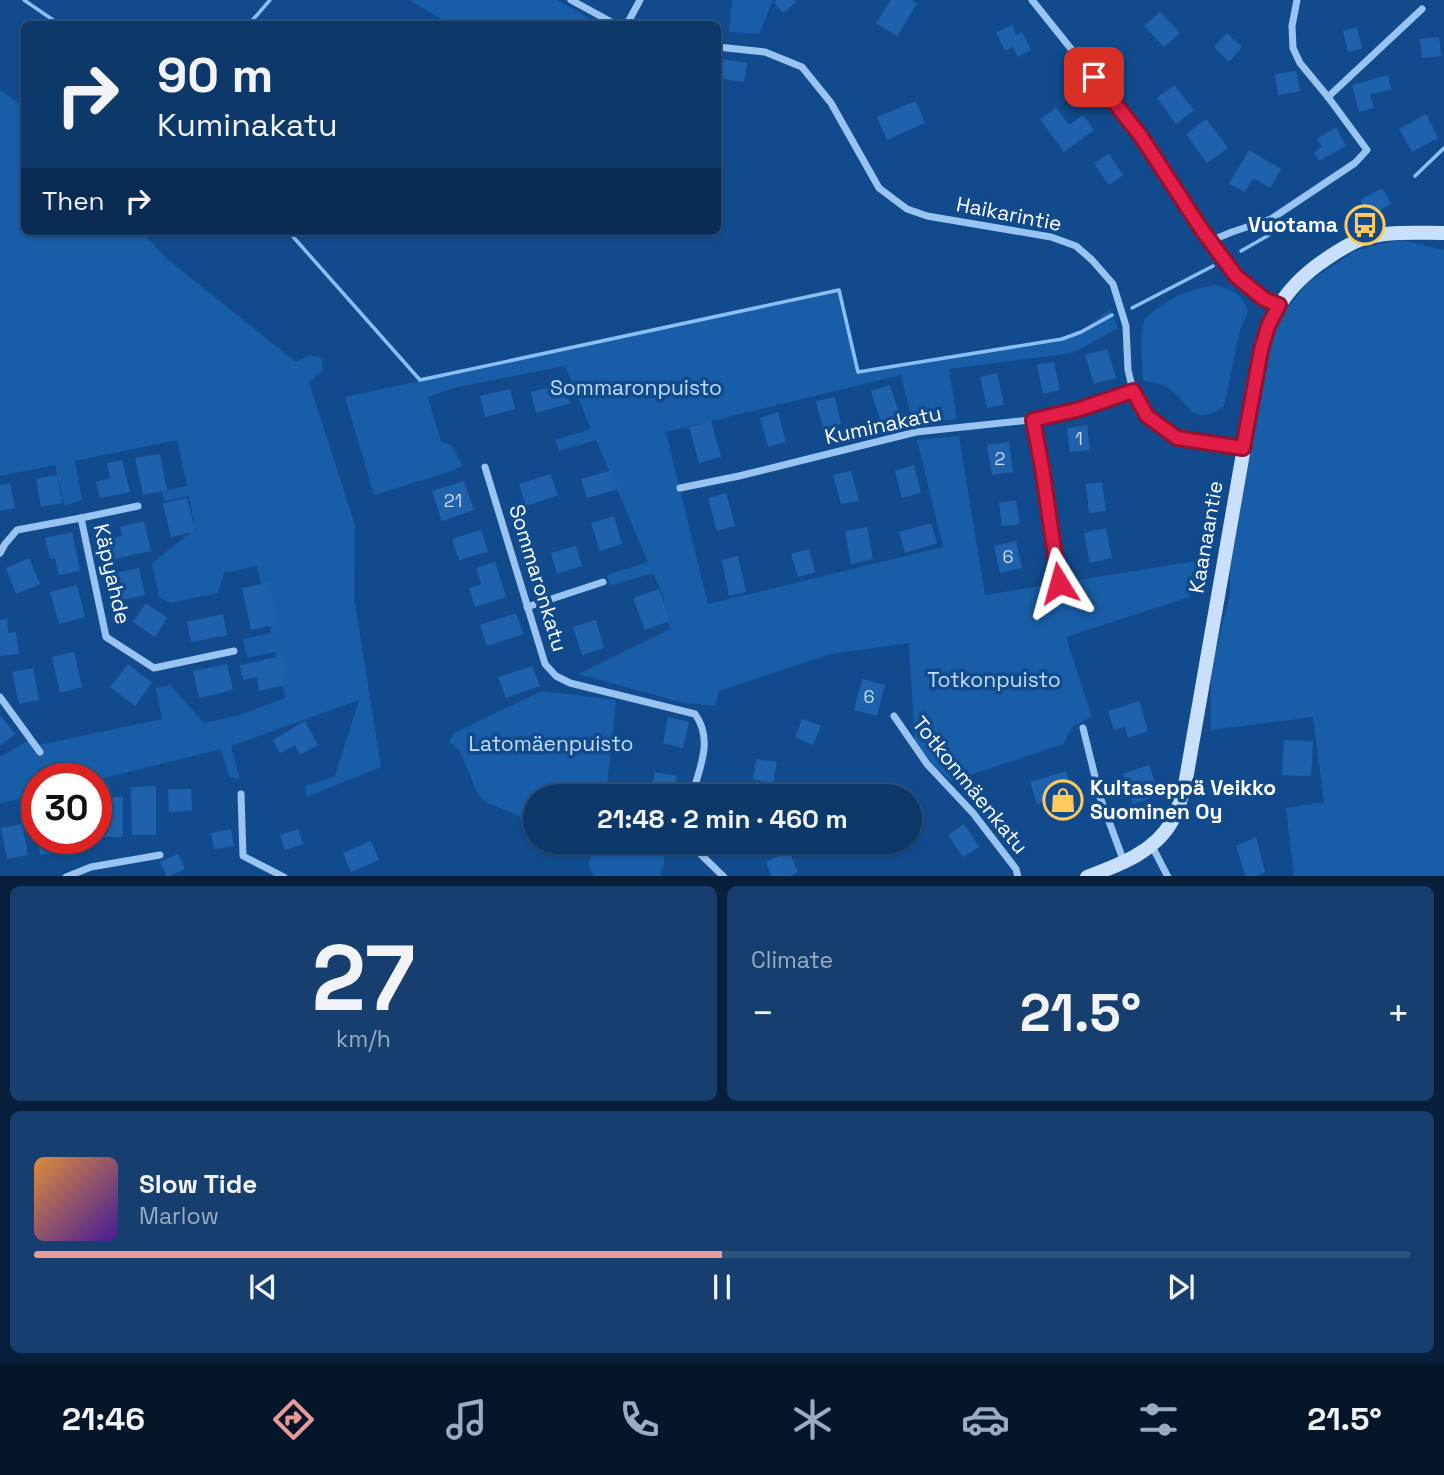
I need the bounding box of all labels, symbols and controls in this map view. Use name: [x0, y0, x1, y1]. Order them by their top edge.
text: 90 m: [157, 44, 273, 106]
pin: [1064, 47, 1124, 107]
icon: right: [42, 49, 133, 140]
icon: arrive: [1075, 58, 1113, 96]
text: Kuminakatu: [157, 105, 338, 145]
icon: right: [119, 182, 157, 220]
text: Then: [42, 184, 105, 218]
street label: Haikarintie: [954, 190, 1064, 237]
bus stop icon: Vuotama: [1344, 204, 1386, 246]
place label: Vuotama: [1248, 211, 1338, 238]
park label: Sommaronpuisto: [550, 374, 722, 401]
street label: Kuminakatu: [822, 399, 944, 450]
house number: 1: [1075, 427, 1083, 450]
house number: 2: [995, 447, 1005, 470]
street label: Kaanaantie: [1182, 479, 1229, 595]
house number: 21: [444, 489, 462, 512]
street label: Sommaronkatu: [503, 501, 574, 655]
street label: Käpyahde: [88, 521, 137, 627]
house number: 6: [1002, 545, 1014, 568]
position arrow: [1022, 546, 1096, 620]
park label: Totkonpuisto: [927, 666, 1061, 693]
house number: 6: [863, 685, 875, 708]
street label: Totkonmäenkatu: [907, 710, 1034, 859]
park label: Latomäenpuisto: [469, 730, 633, 757]
speed limit sign: 30: [21, 763, 112, 854]
place label: Kultaseppä Veikko Suominen Oy: [1090, 774, 1276, 825]
shop icon: Kultaseppä Veikko Suominen Oy: [1042, 779, 1084, 821]
text: 21:48 · 2 min · 460 m: [597, 802, 848, 836]
text: 27: [312, 920, 415, 1037]
text: Climate: [751, 945, 833, 975]
text: 21.5°: [1020, 980, 1141, 1046]
text: −: [751, 989, 775, 1037]
text: +: [1386, 989, 1410, 1037]
text: km/h: [336, 1024, 391, 1054]
text: Slow Tide: [139, 1167, 257, 1201]
text: Marlow: [139, 1201, 219, 1231]
icon: previous: [244, 1268, 282, 1306]
icon: pause: [703, 1268, 741, 1306]
icon: next: [1162, 1268, 1200, 1306]
icon: directions: [269, 1395, 318, 1444]
icon: music: [442, 1395, 491, 1444]
icon: phone: [615, 1395, 664, 1444]
icon: climate: [788, 1395, 837, 1444]
icon: car: [961, 1395, 1010, 1444]
icon: filters: [1134, 1395, 1183, 1444]
text: 21:46: [62, 1399, 145, 1439]
text: 21.5°: [1307, 1399, 1382, 1439]

